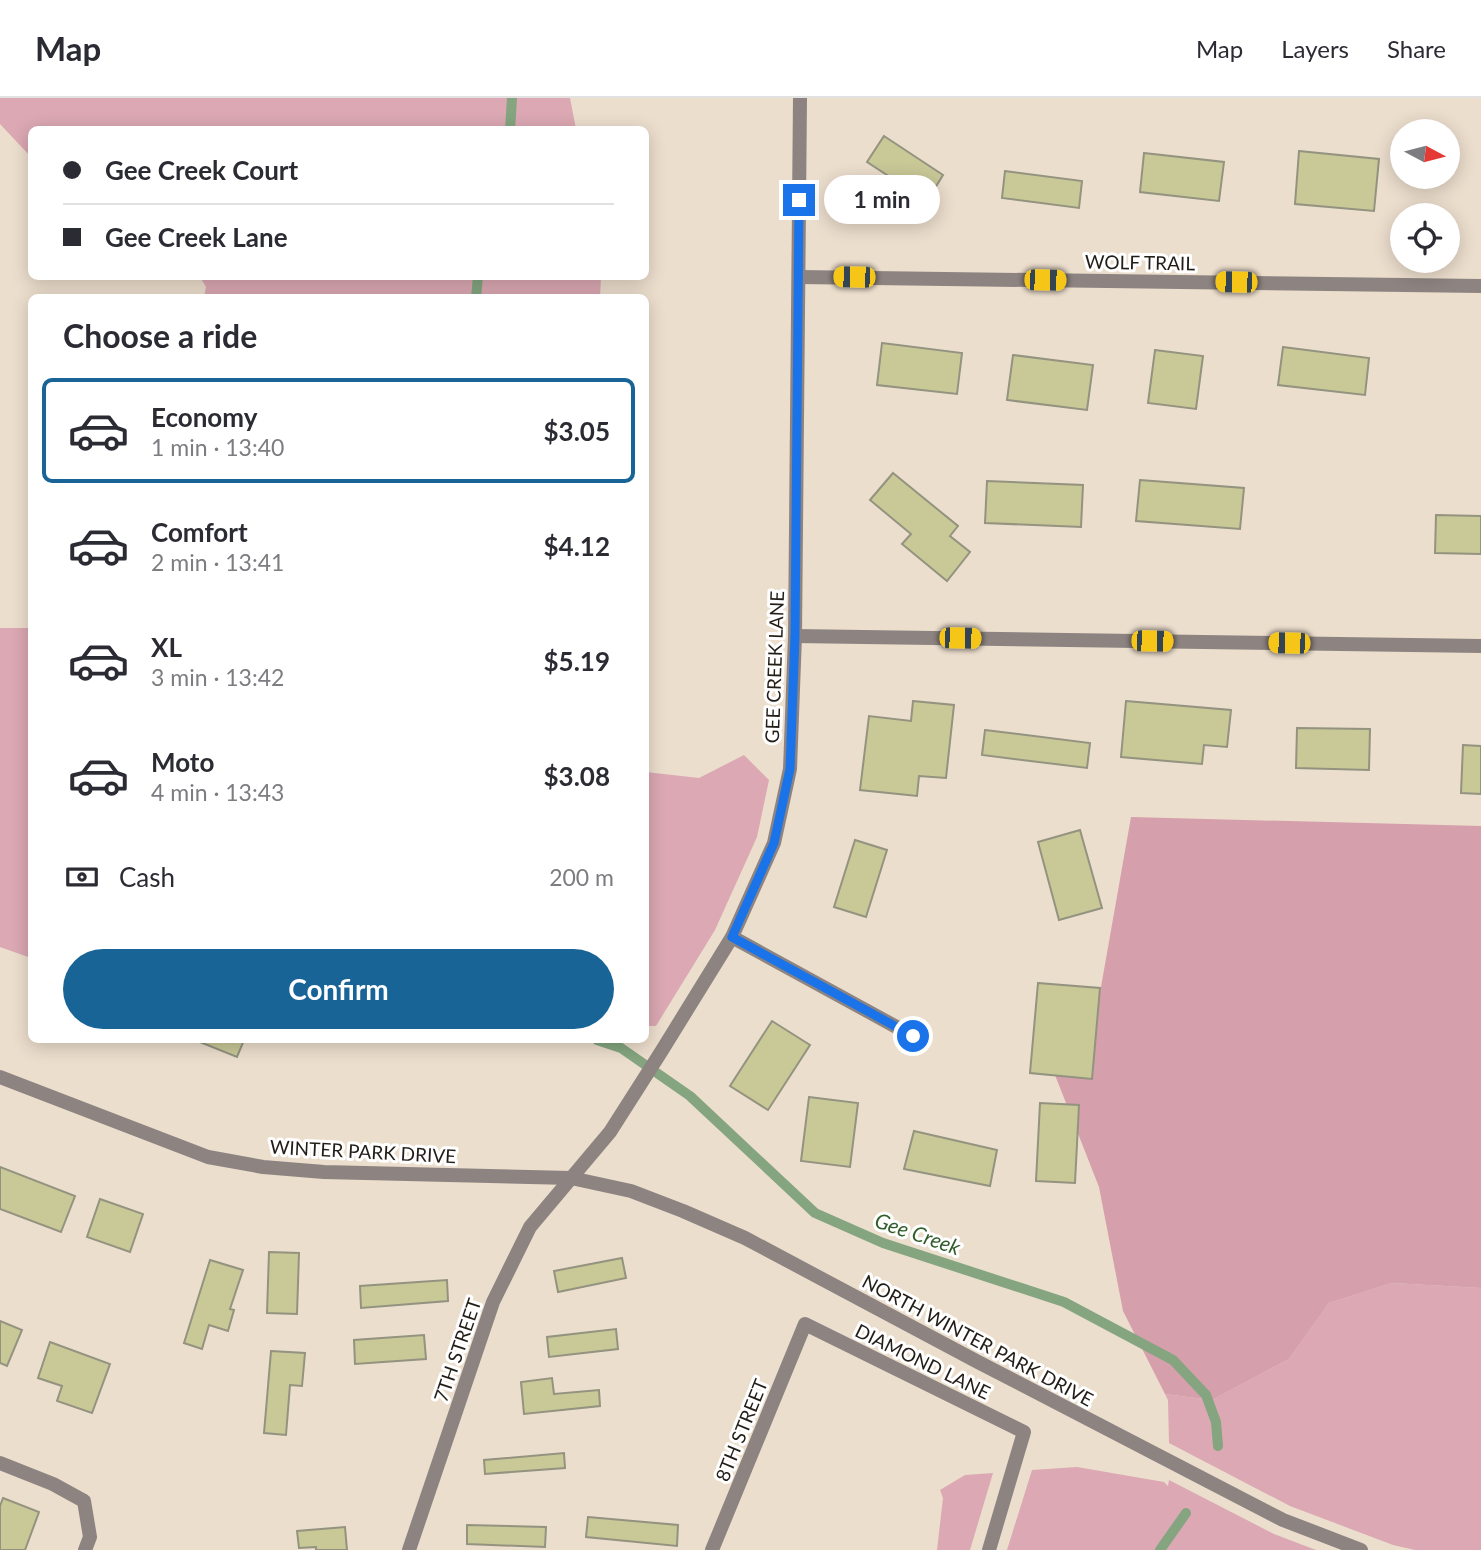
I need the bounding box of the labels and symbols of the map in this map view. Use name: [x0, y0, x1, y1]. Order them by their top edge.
north arrow: [1390, 119, 1460, 189]
callout: 1 min: [824, 176, 939, 224]
route end: [783, 184, 815, 216]
street label: WOLF TRAIL: [1085, 250, 1195, 274]
car: [833, 266, 876, 288]
car: [1024, 269, 1067, 291]
car: [1215, 271, 1258, 293]
street label: GEE CREEK LANE: [760, 590, 788, 744]
car: [939, 627, 982, 649]
car: [1131, 630, 1174, 652]
car: [1268, 632, 1311, 654]
route start: [897, 1020, 929, 1052]
street label: WINTER PARK DRIVE: [269, 1135, 457, 1167]
water label: Gee Creek: [872, 1207, 965, 1260]
street label: NORTH WINTER PARK DRIVE: [859, 1269, 1097, 1411]
street label: 7TH STREET: [429, 1295, 485, 1405]
street label: DIAMOND LANE: [852, 1318, 994, 1404]
street label: 8TH STREET: [710, 1376, 772, 1484]

